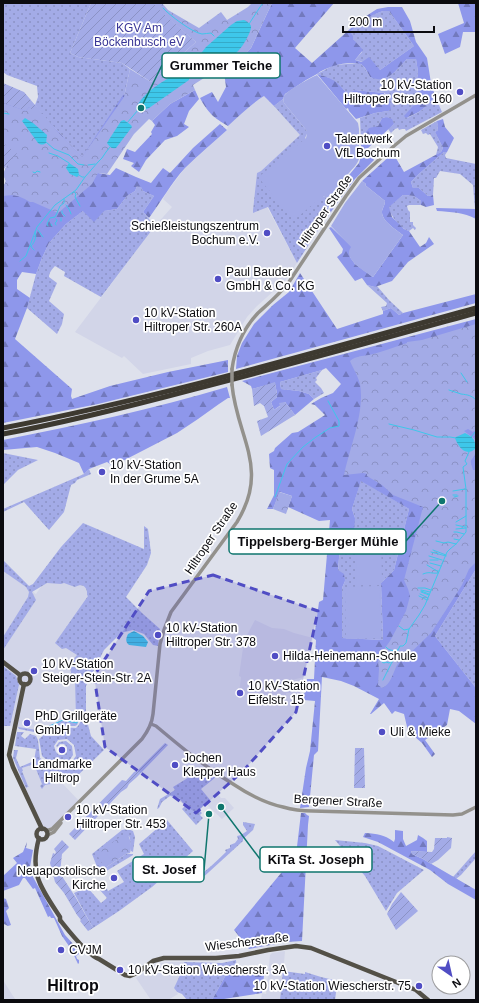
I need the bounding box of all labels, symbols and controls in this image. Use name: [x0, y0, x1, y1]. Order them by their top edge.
scale bar: [343, 8, 434, 34]
text: 200 m: [349, 15, 382, 29]
park label: KGV Am Böckenbusch eV: [94, 21, 184, 49]
callout: Grummer Teiche: [162, 53, 280, 78]
text: Grummer Teiche: [170, 58, 272, 73]
place label: 10 kV-Station Hiltroper Straße 160: [344, 78, 452, 106]
marker: 10 kV-Station Hiltroper Straße 160: [455, 87, 465, 97]
place label: Talentwerk VfL Bochum: [335, 132, 400, 160]
marker: Talentwerk VfL Bochum: [322, 141, 332, 151]
street label: Hiltroper Straße: [295, 172, 355, 250]
place label: Schießleistungszentrum Bochum e.V.: [131, 219, 259, 247]
marker: Schießleistungszentrum Bochum e.V.: [262, 228, 272, 238]
place label: Paul Bauder GmbH & Co. KG: [226, 265, 315, 293]
marker: Paul Bauder GmbH & Co. KG: [213, 274, 223, 284]
place label: 10 kV-Station Hiltroper Str. 260A: [144, 306, 242, 334]
marker: 10 kV-Station Hiltroper Str. 260A: [131, 315, 141, 325]
place label: 10 kV-Station In der Grume 5A: [110, 458, 199, 486]
marker: 10 kV-Station In der Grume 5A: [97, 467, 107, 477]
street label: Hiltroper Straße: [182, 499, 241, 577]
callout: Tippelsberg-Berger Mühle: [229, 529, 406, 554]
text: Tippelsberg-Berger Mühle: [238, 534, 398, 549]
place label: 10 kV-Station Hiltroper Str. 378: [166, 621, 256, 649]
marker: 10 kV-Station Hiltroper Str. 378: [153, 630, 163, 640]
place label: Hilda-Heinemann-Schule: [283, 649, 417, 663]
marker: Hilda-Heinemann-Schule: [270, 651, 280, 661]
place label: 10 kV-Station Steiger-Stein-Str. 2A: [42, 657, 151, 685]
marker: 10 kV-Station Steiger-Stein-Str. 2A: [29, 666, 39, 676]
place label: 10 kV-Station Eifelstr. 15: [248, 679, 319, 707]
marker: 10 kV-Station Eifelstr. 15: [235, 688, 245, 698]
place label: PhD Grillgeräte GmbH: [35, 709, 117, 737]
marker: PhD Grillgeräte GmbH: [22, 718, 32, 728]
place label: Uli & Mieke: [390, 725, 451, 739]
marker: Uli & Mieke: [377, 727, 387, 737]
marker: Landmarke Hiltrop: [57, 745, 67, 755]
place label: Jochen Klepper Haus: [183, 751, 256, 779]
place label: Landmarke Hiltrop: [32, 757, 92, 785]
marker: Jochen Klepper Haus: [170, 760, 180, 770]
street label: Bergener Straße: [293, 792, 383, 810]
place label: 10 kV-Station Hiltroper Str. 453: [76, 803, 166, 831]
marker: 10 kV-Station Hiltroper Str. 453: [63, 812, 73, 822]
callout: KiTa St. Joseph: [260, 847, 372, 872]
text: KiTa St. Joseph: [268, 852, 364, 867]
callout: St. Josef: [133, 857, 204, 882]
text: St. Josef: [142, 862, 197, 877]
place label: Neuapostolische Kirche: [17, 864, 106, 892]
marker: Neuapostolische Kirche: [109, 873, 119, 883]
street label: Wiescherstraße: [204, 930, 290, 954]
place label: CVJM: [69, 943, 102, 957]
marker: CVJM: [56, 945, 66, 955]
north arrow: [431, 955, 471, 995]
place label: 10 kV-Station Wiescherstr. 3A: [128, 963, 287, 977]
marker: 10 kV-Station Wiescherstr. 3A: [115, 965, 125, 975]
text: N: [450, 976, 463, 991]
district label: Hiltrop: [47, 977, 99, 994]
place label: 10 kV-Station Wiescherstr. 75: [254, 979, 411, 993]
marker: 10 kV-Station Wiescherstr. 75: [414, 981, 424, 991]

